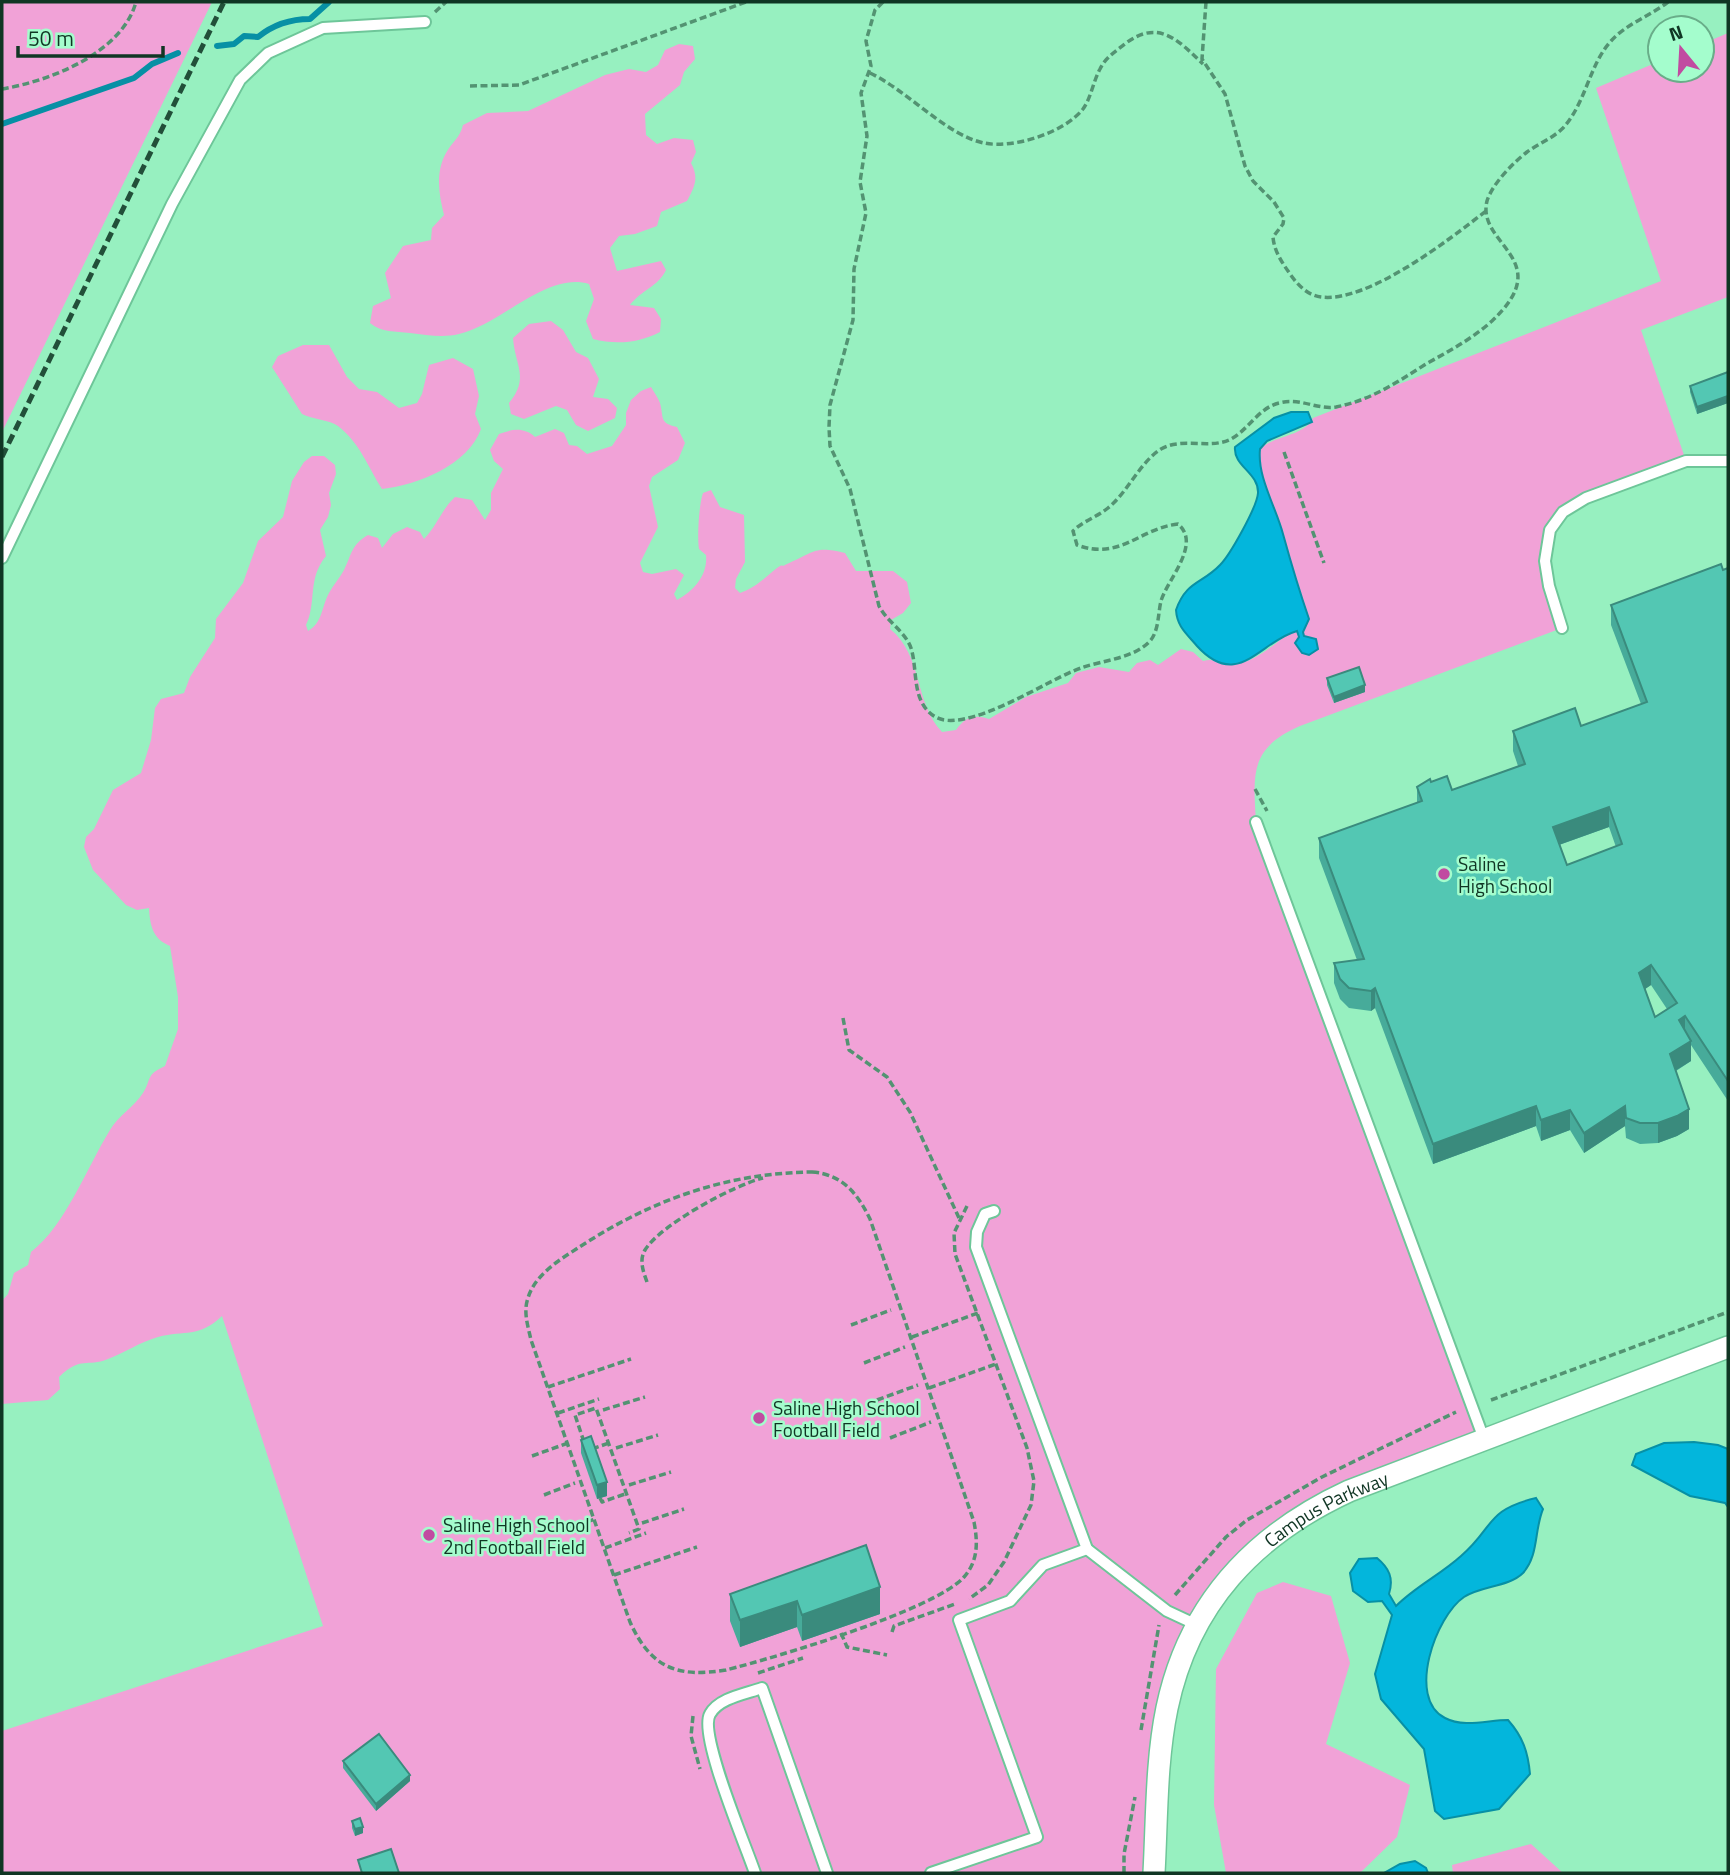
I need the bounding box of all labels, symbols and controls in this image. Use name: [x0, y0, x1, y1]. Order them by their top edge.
scale bar: [18, 14, 163, 58]
north arrow: [1646, 14, 1716, 84]
text: N: [1665, 17, 1686, 48]
text: 50 m: [28, 22, 74, 54]
place label: Saline High School: [1458, 849, 1552, 900]
marker: Saline High School: [1436, 866, 1452, 882]
place label: Saline High School Football Field: [773, 1393, 920, 1444]
marker: Saline High School Football Field: [751, 1410, 767, 1426]
street label: Campus Parkway: [1257, 1463, 1392, 1553]
place label: Saline High School 2nd Football Field: [443, 1510, 590, 1561]
marker: Saline High School 2nd Football Field: [421, 1527, 437, 1543]

